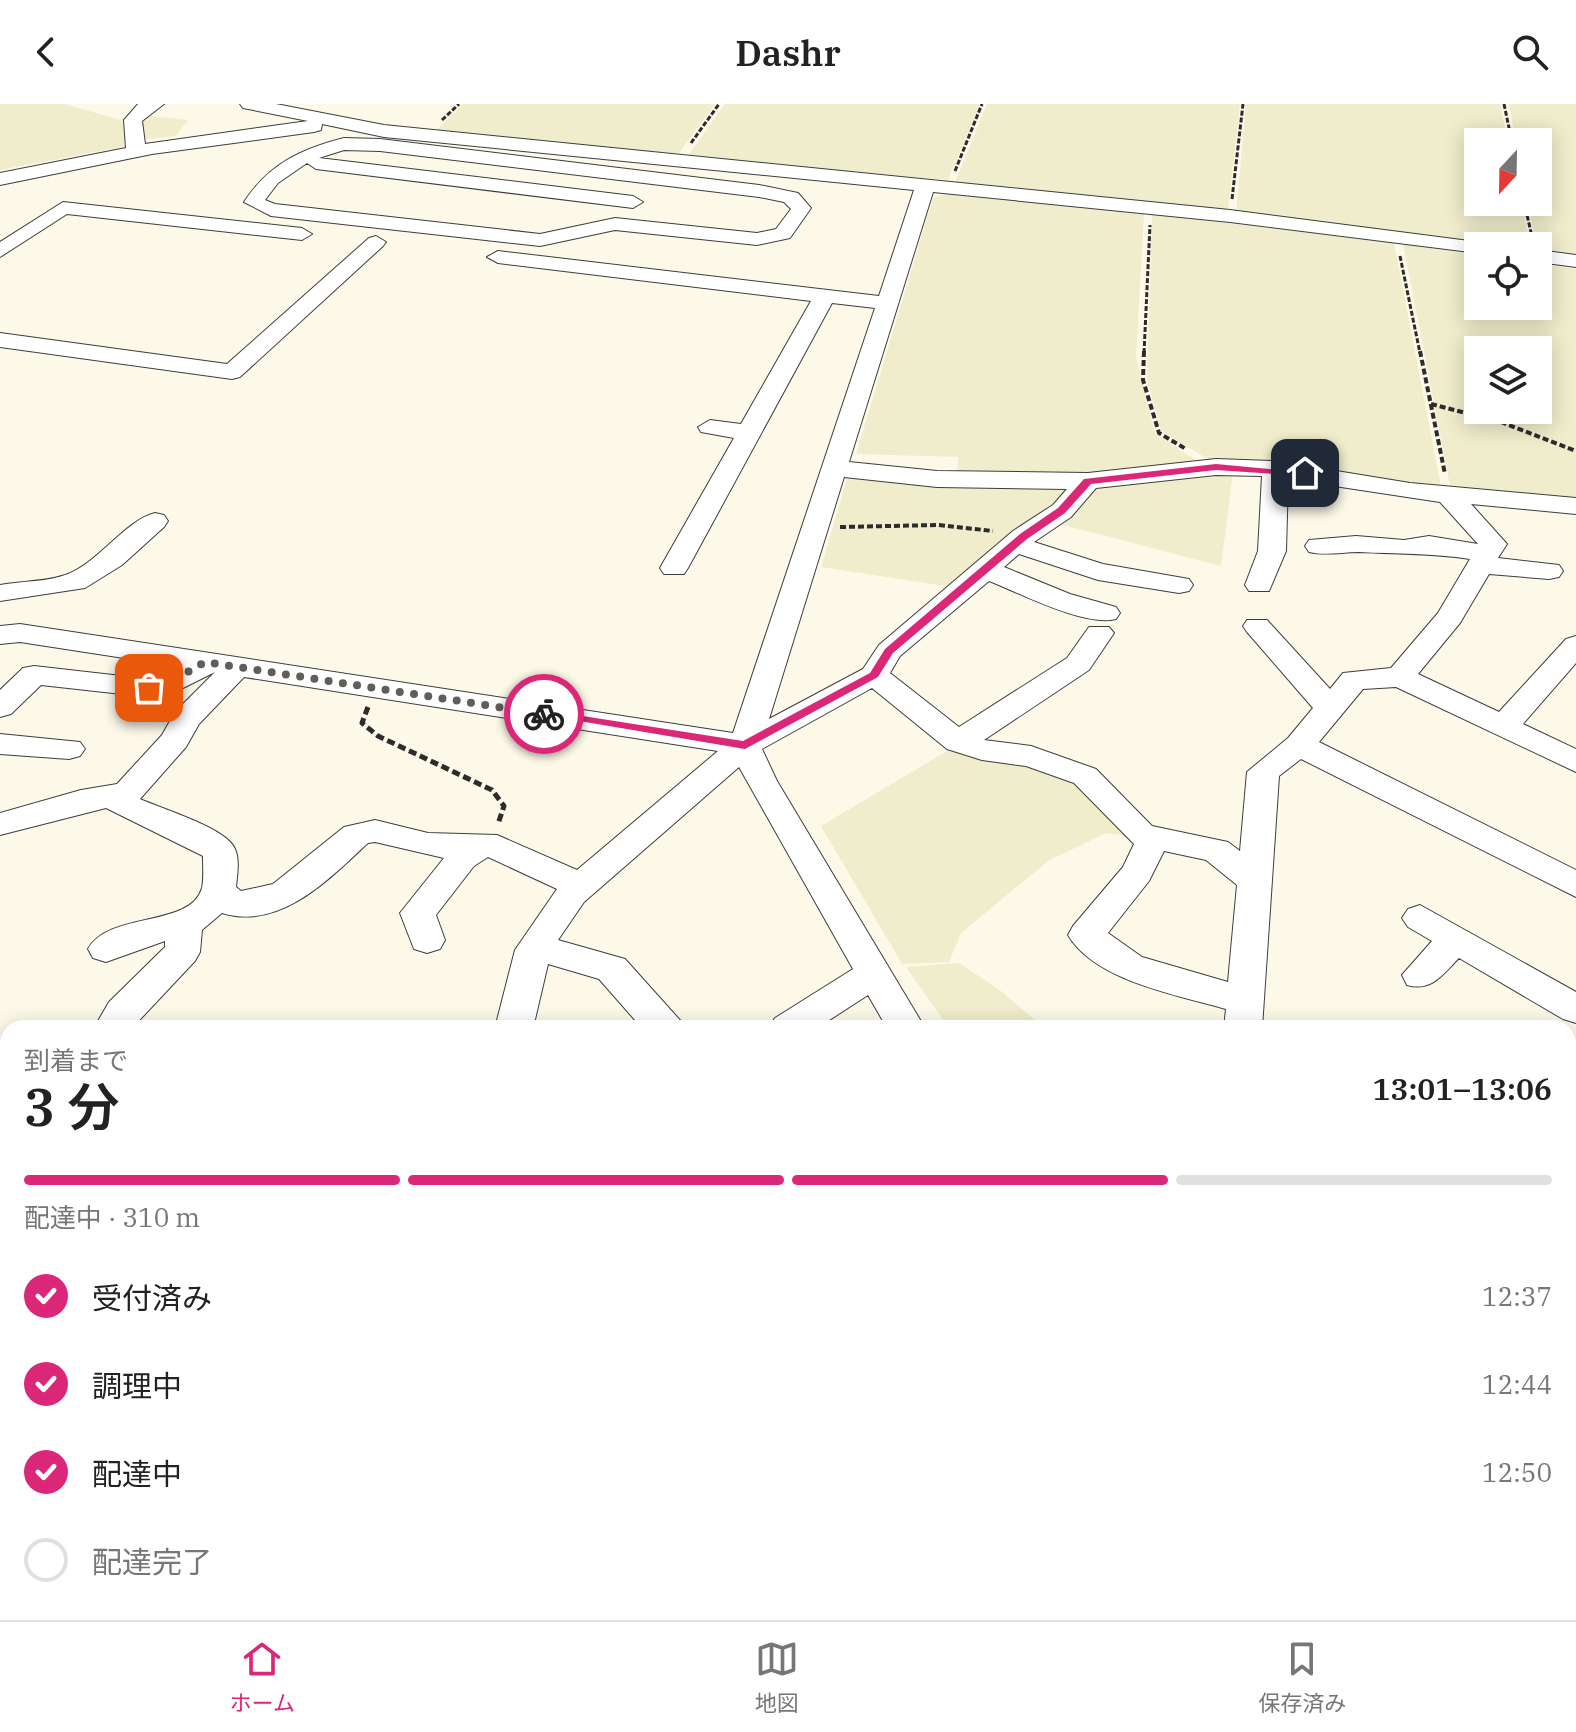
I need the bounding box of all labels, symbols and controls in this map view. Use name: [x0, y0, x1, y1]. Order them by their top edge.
text: Dashr: [735, 29, 841, 76]
icon: back: [24, 30, 68, 74]
icon: search: [1508, 30, 1552, 74]
north arrow: [1464, 128, 1552, 216]
map controls: [1464, 128, 1552, 424]
button: locate: [1464, 232, 1552, 320]
button: layers: [1464, 336, 1552, 424]
pin: [1271, 439, 1339, 507]
icon: home: [1283, 451, 1327, 495]
pin: [115, 654, 183, 722]
icon: bag: [127, 666, 171, 710]
courier: [504, 674, 584, 754]
icon: bike: [522, 692, 566, 736]
text: 到着まで: [24, 1043, 128, 1077]
text: 13:01–13:06: [1372, 1069, 1552, 1108]
text: 3 分: [24, 1073, 119, 1140]
text: 配達中 · 310 m: [24, 1200, 200, 1234]
icon: check: [24, 1274, 68, 1318]
text: 受付済み: [92, 1278, 212, 1317]
text: 12:37: [1482, 1279, 1552, 1313]
icon: check: [24, 1362, 68, 1406]
text: 調理中: [92, 1366, 182, 1405]
text: 12:44: [1482, 1367, 1552, 1401]
icon: check: [24, 1450, 68, 1494]
text: 配達中: [92, 1454, 182, 1493]
text: 12:50: [1482, 1455, 1552, 1489]
text: 配達完了: [92, 1542, 212, 1581]
tab: ホーム: [230, 1637, 295, 1717]
tab: 地図: [755, 1637, 799, 1717]
tab: 保存済み: [1258, 1637, 1346, 1717]

